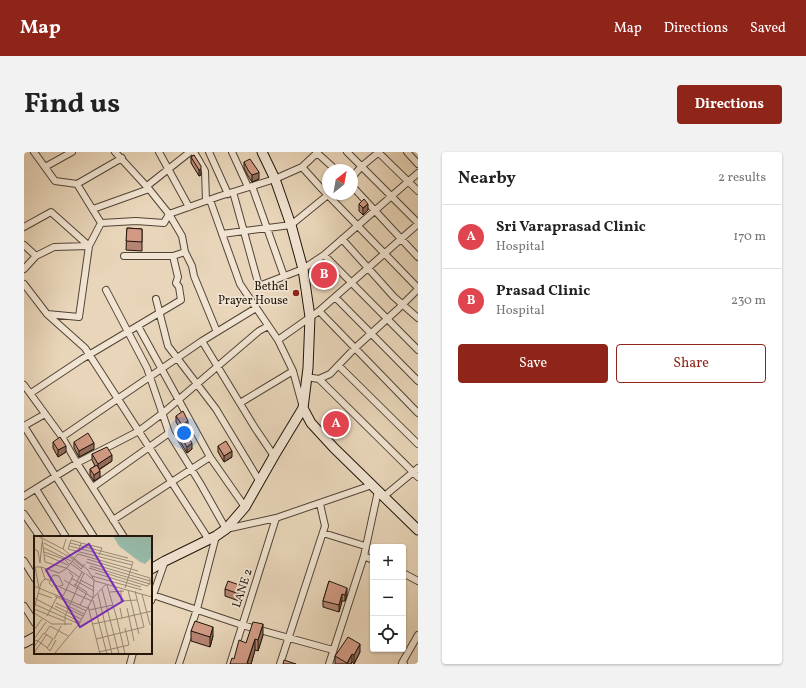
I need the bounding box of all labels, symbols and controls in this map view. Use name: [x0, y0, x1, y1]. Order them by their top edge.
text: Map: [20, 15, 61, 41]
text: Map: [614, 19, 642, 38]
text: Directions: [664, 19, 728, 38]
text: Saved: [750, 19, 786, 38]
text: Find us: [24, 85, 120, 124]
button: Directions: [677, 85, 782, 124]
north arrow: [322, 164, 358, 200]
text: Nearby: [458, 167, 516, 190]
text: 2 results: [718, 169, 766, 187]
text: Sri Varaprasad Clinic: [496, 217, 646, 238]
text: A: [466, 228, 476, 246]
text: 170 m: [733, 228, 766, 246]
text: Hospital: [496, 238, 545, 256]
pin: B: [311, 260, 337, 290]
place label: Bethel Prayer House: [218, 279, 288, 309]
text: Prasad Clinic: [496, 281, 590, 302]
marker: Bethel Prayer House: [291, 288, 301, 298]
text: B: [467, 292, 475, 310]
text: 230 m: [731, 292, 766, 310]
text: Hospital: [496, 302, 545, 320]
button: Save: [458, 344, 608, 383]
button: Share: [616, 344, 766, 383]
pin: A: [323, 409, 349, 439]
your location: [174, 423, 194, 443]
inset map: [34, 536, 152, 654]
map controls: [370, 544, 406, 652]
button: +: [370, 544, 406, 580]
street label: LANE 2: [229, 567, 257, 610]
button: −: [370, 580, 406, 616]
button: locate: [370, 616, 406, 652]

